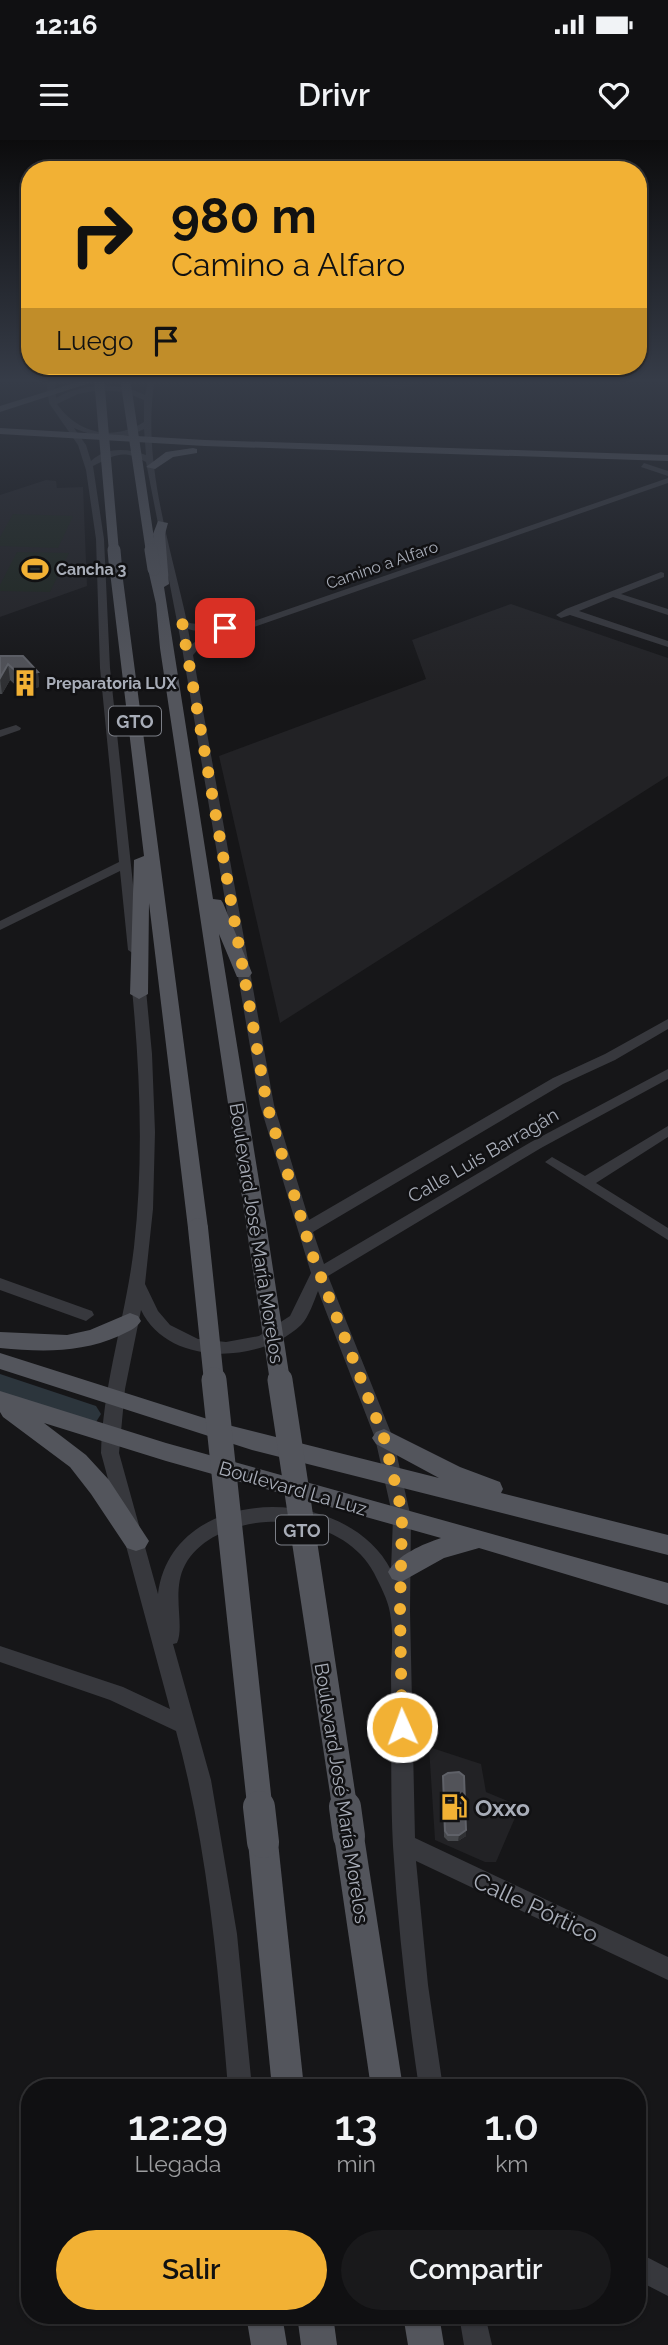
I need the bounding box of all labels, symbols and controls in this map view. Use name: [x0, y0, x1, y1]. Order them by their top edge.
text: 12:16: [35, 10, 98, 40]
icon: menu: [35, 76, 73, 114]
text: Drivr: [298, 76, 370, 113]
icon: heart: [595, 76, 633, 114]
text: 980 m: [171, 187, 317, 244]
icon: right: [56, 189, 147, 280]
text: Camino a Alfaro: [171, 246, 405, 283]
icon: arrive: [147, 322, 185, 360]
text: Luego: [56, 326, 133, 356]
street label: Camino a Alfaro: [324, 537, 440, 593]
sports icon: Cancha 3: [20, 554, 50, 584]
place label: Cancha 3: [56, 560, 127, 579]
pin: [195, 598, 255, 658]
icon: arrive: [206, 609, 244, 647]
building icon: Preparatoria LUX: [10, 668, 40, 698]
place label: Preparatoria LUX: [46, 674, 177, 693]
road number: GTO: [109, 706, 161, 736]
street label: Boulevard José María Morelos: [226, 1101, 288, 1365]
street label: Calle Luis Barragán: [404, 1103, 562, 1207]
street label: Boulevard La Luz: [217, 1456, 369, 1520]
road number: GTO: [276, 1516, 328, 1545]
street label: Boulevard José María Morelos: [311, 1661, 373, 1925]
position arrow: [365, 1690, 439, 1764]
fuel station icon: Oxxo: [439, 1792, 469, 1822]
place label: Oxxo: [475, 1794, 530, 1821]
street label: Calle Pórtico: [469, 1866, 603, 1948]
text: 12:29: [128, 2101, 228, 2150]
text: 13: [335, 2101, 378, 2150]
text: 1.0: [485, 2101, 539, 2150]
text: Llegada: [135, 2150, 221, 2177]
text: min: [336, 2150, 376, 2177]
text: km: [495, 2150, 528, 2177]
button: Salir: [56, 2230, 327, 2310]
button: Compartir: [341, 2230, 611, 2310]

